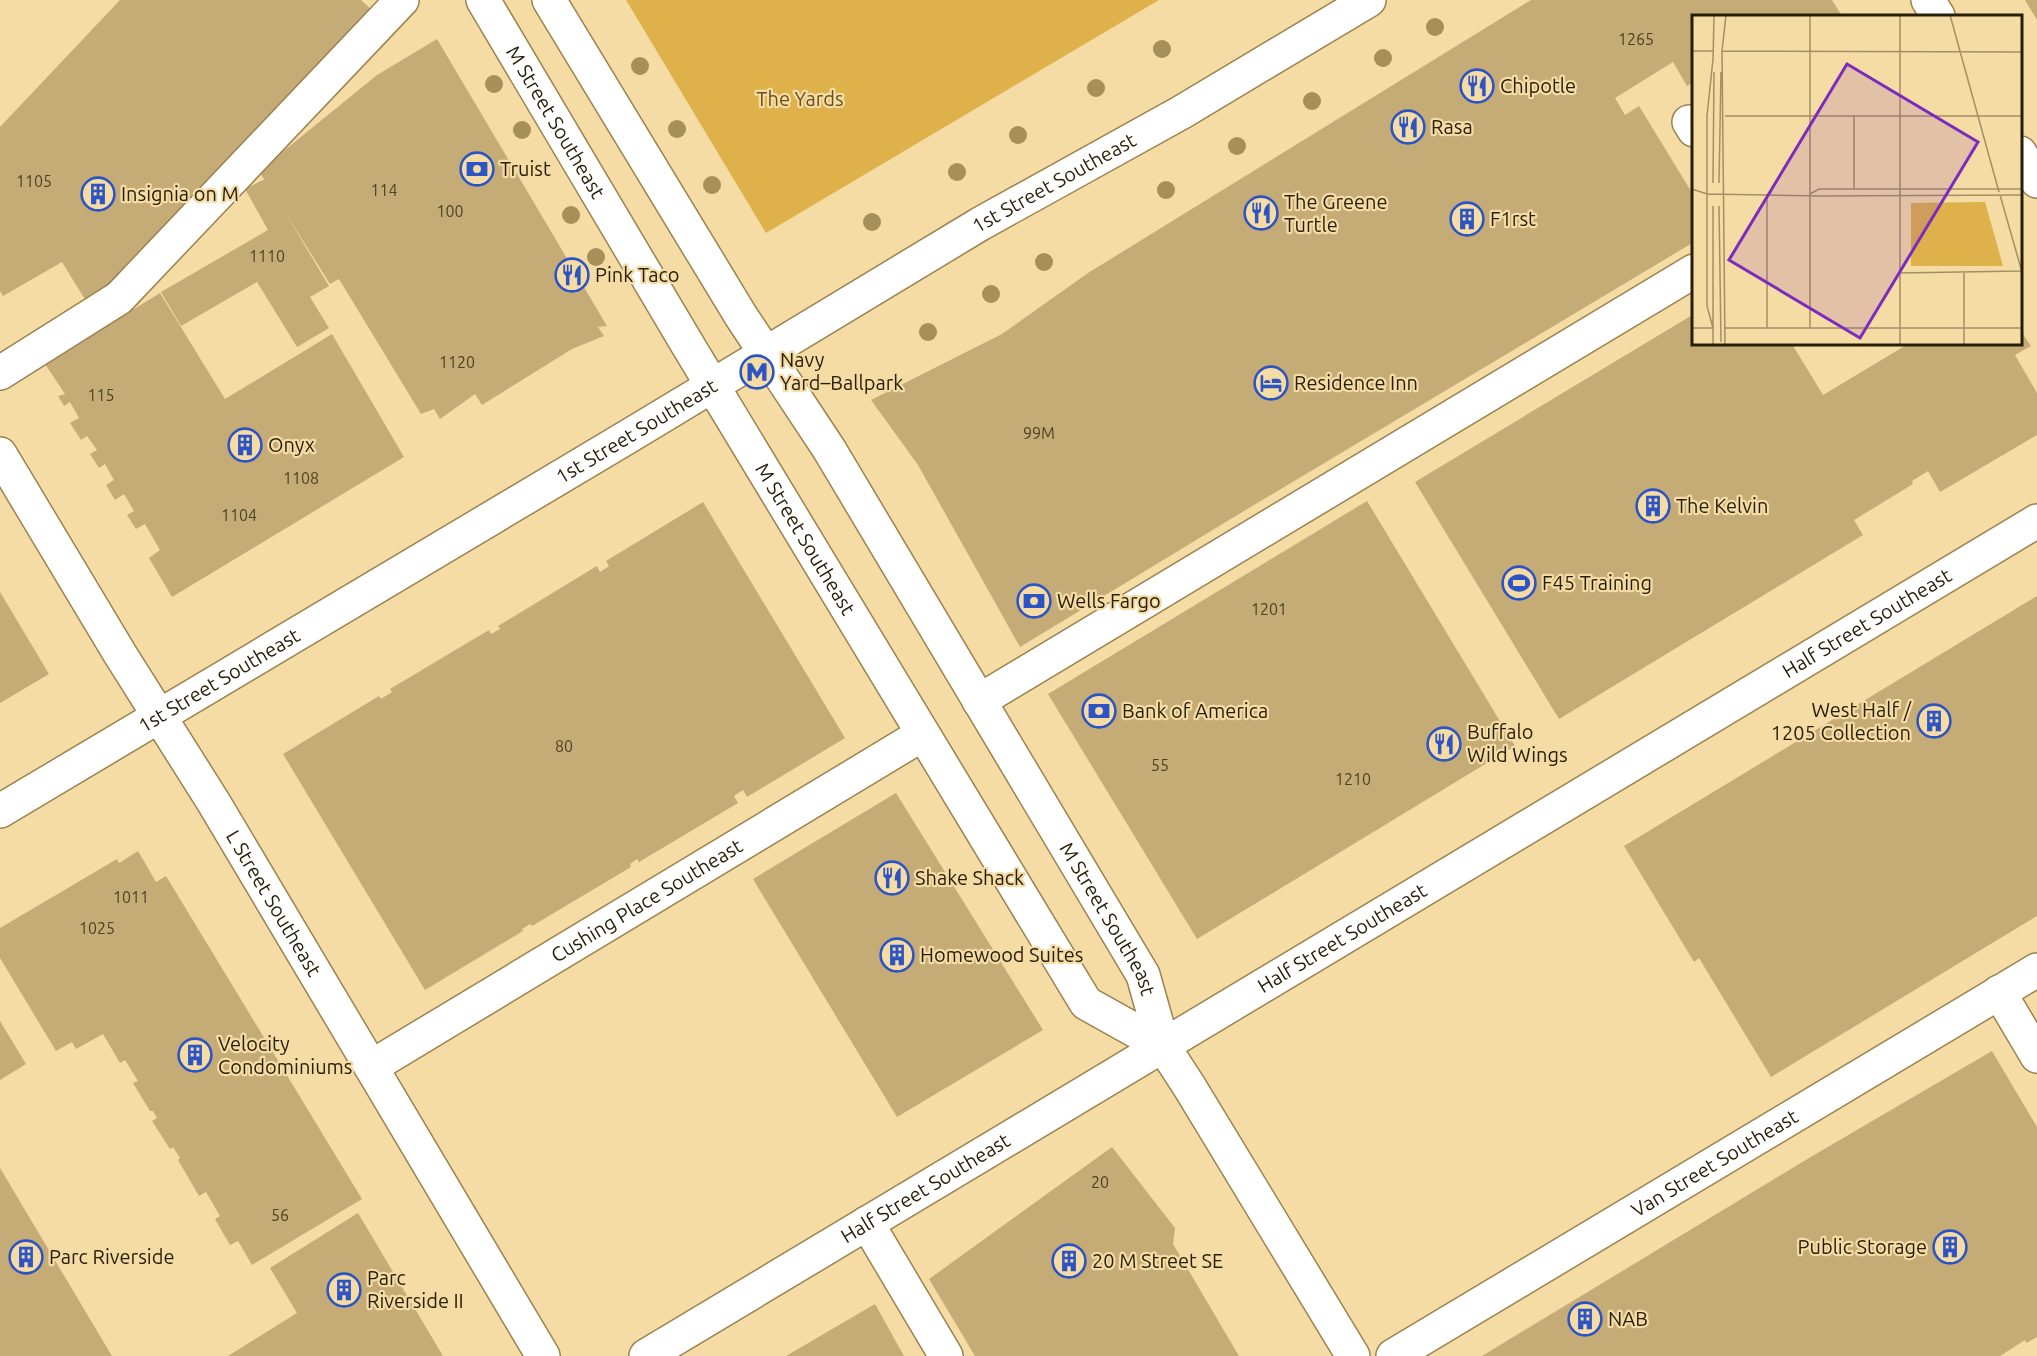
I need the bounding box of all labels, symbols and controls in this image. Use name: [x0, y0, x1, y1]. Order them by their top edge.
inset map: [1692, 15, 2022, 345]
house number: 1265: [1618, 30, 1654, 48]
street label: M Street Southeast: [502, 41, 610, 202]
restaurant icon: Chipotle: [1459, 68, 1495, 104]
place label: Chipotle: [1500, 74, 1576, 97]
park label: The Yards: [756, 87, 844, 110]
restaurant icon: Rasa: [1390, 109, 1426, 145]
place label: Rasa: [1431, 115, 1473, 138]
street label: 1st Street Southeast: [968, 128, 1140, 237]
bank icon: Truist: [459, 151, 495, 187]
place label: Truist: [500, 157, 551, 180]
house number: 1105: [16, 172, 52, 190]
building icon: Insignia on M: [80, 176, 116, 212]
house number: 114: [370, 181, 398, 199]
place label: Insignia on M: [121, 182, 239, 205]
place label: The Greene Turtle: [1284, 190, 1388, 236]
restaurant icon: The Greene Turtle: [1243, 195, 1279, 231]
building icon: F1rst: [1449, 201, 1485, 237]
house number: 100: [436, 202, 464, 220]
place label: F1rst: [1490, 207, 1536, 230]
house number: 1110: [249, 247, 285, 265]
restaurant icon: Pink Taco: [554, 257, 590, 293]
place label: Pink Taco: [595, 263, 679, 286]
place label: Navy Yard–Ballpark: [780, 348, 903, 394]
house number: 1120: [439, 353, 475, 371]
metro station icon: Navy Yard–Ballpark: [739, 354, 775, 390]
hotel icon: Residence Inn: [1253, 365, 1289, 401]
place label: Residence Inn: [1294, 371, 1418, 394]
street label: 1st Street Southeast: [551, 374, 721, 488]
house number: 115: [87, 386, 115, 404]
house number: 99M: [1023, 424, 1055, 442]
building icon: Onyx: [227, 427, 263, 463]
place label: Onyx: [268, 433, 315, 456]
street label: M Street Southeast: [751, 459, 860, 619]
house number: 1108: [283, 469, 319, 487]
building icon: The Kelvin: [1635, 488, 1671, 524]
place label: The Kelvin: [1676, 494, 1768, 517]
house number: 1104: [221, 506, 257, 524]
street label: Half Street Southeast: [1778, 563, 1955, 682]
sports icon: F45 Training: [1501, 565, 1537, 601]
place label: F45 Training: [1542, 571, 1652, 594]
bank icon: Wells Fargo: [1016, 583, 1052, 619]
place label: Wells Fargo: [1057, 589, 1161, 612]
house number: 1201: [1251, 600, 1287, 618]
street label: 1st Street Southeast: [134, 623, 304, 737]
bank icon: Bank of America: [1081, 693, 1117, 729]
place label: West Half / 1205 Collection: [1771, 698, 1912, 744]
place label: Bank of America: [1122, 699, 1268, 722]
building icon: West Half / 1205 Collection: [1916, 703, 1952, 739]
place label: Buffalo Wild Wings: [1467, 720, 1568, 766]
restaurant icon: Buffalo Wild Wings: [1426, 726, 1462, 762]
house number: 80: [555, 737, 573, 755]
house number: 55: [1151, 756, 1169, 774]
house number: 1210: [1335, 770, 1371, 788]
street label: L Street Southeast: [222, 826, 326, 980]
street label: Cushing Place Southeast: [547, 834, 746, 967]
street label: M Street Southeast: [1055, 838, 1160, 998]
restaurant icon: Shake Shack: [874, 860, 910, 896]
place label: Shake Shack: [915, 866, 1024, 889]
street label: Half Street Southeast: [1253, 878, 1431, 997]
house number: 1011: [113, 888, 149, 906]
house number: 1025: [79, 919, 115, 937]
building icon: Homewood Suites: [879, 937, 915, 973]
place label: Homewood Suites: [920, 943, 1083, 966]
place label: Velocity Condominiums: [218, 1032, 353, 1078]
building icon: Velocity Condominiums: [177, 1037, 213, 1073]
street label: Van Street Southeast: [1627, 1104, 1802, 1221]
street label: Half Street Southeast: [837, 1128, 1014, 1247]
house number: 20: [1091, 1173, 1109, 1191]
house number: 56: [271, 1206, 289, 1224]
building icon: Public Storage: [1932, 1229, 1968, 1265]
place label: Public Storage: [1798, 1235, 1927, 1258]
building icon: Parc Riverside: [8, 1239, 44, 1275]
building icon: 20 M Street SE: [1051, 1243, 1087, 1279]
place label: Parc Riverside: [49, 1245, 174, 1268]
place label: 20 M Street SE: [1092, 1249, 1223, 1272]
place label: Parc Riverside II: [367, 1266, 464, 1312]
building icon: Parc Riverside II: [326, 1272, 362, 1308]
building icon: NAB: [1567, 1301, 1603, 1337]
place label: NAB: [1608, 1307, 1648, 1330]

